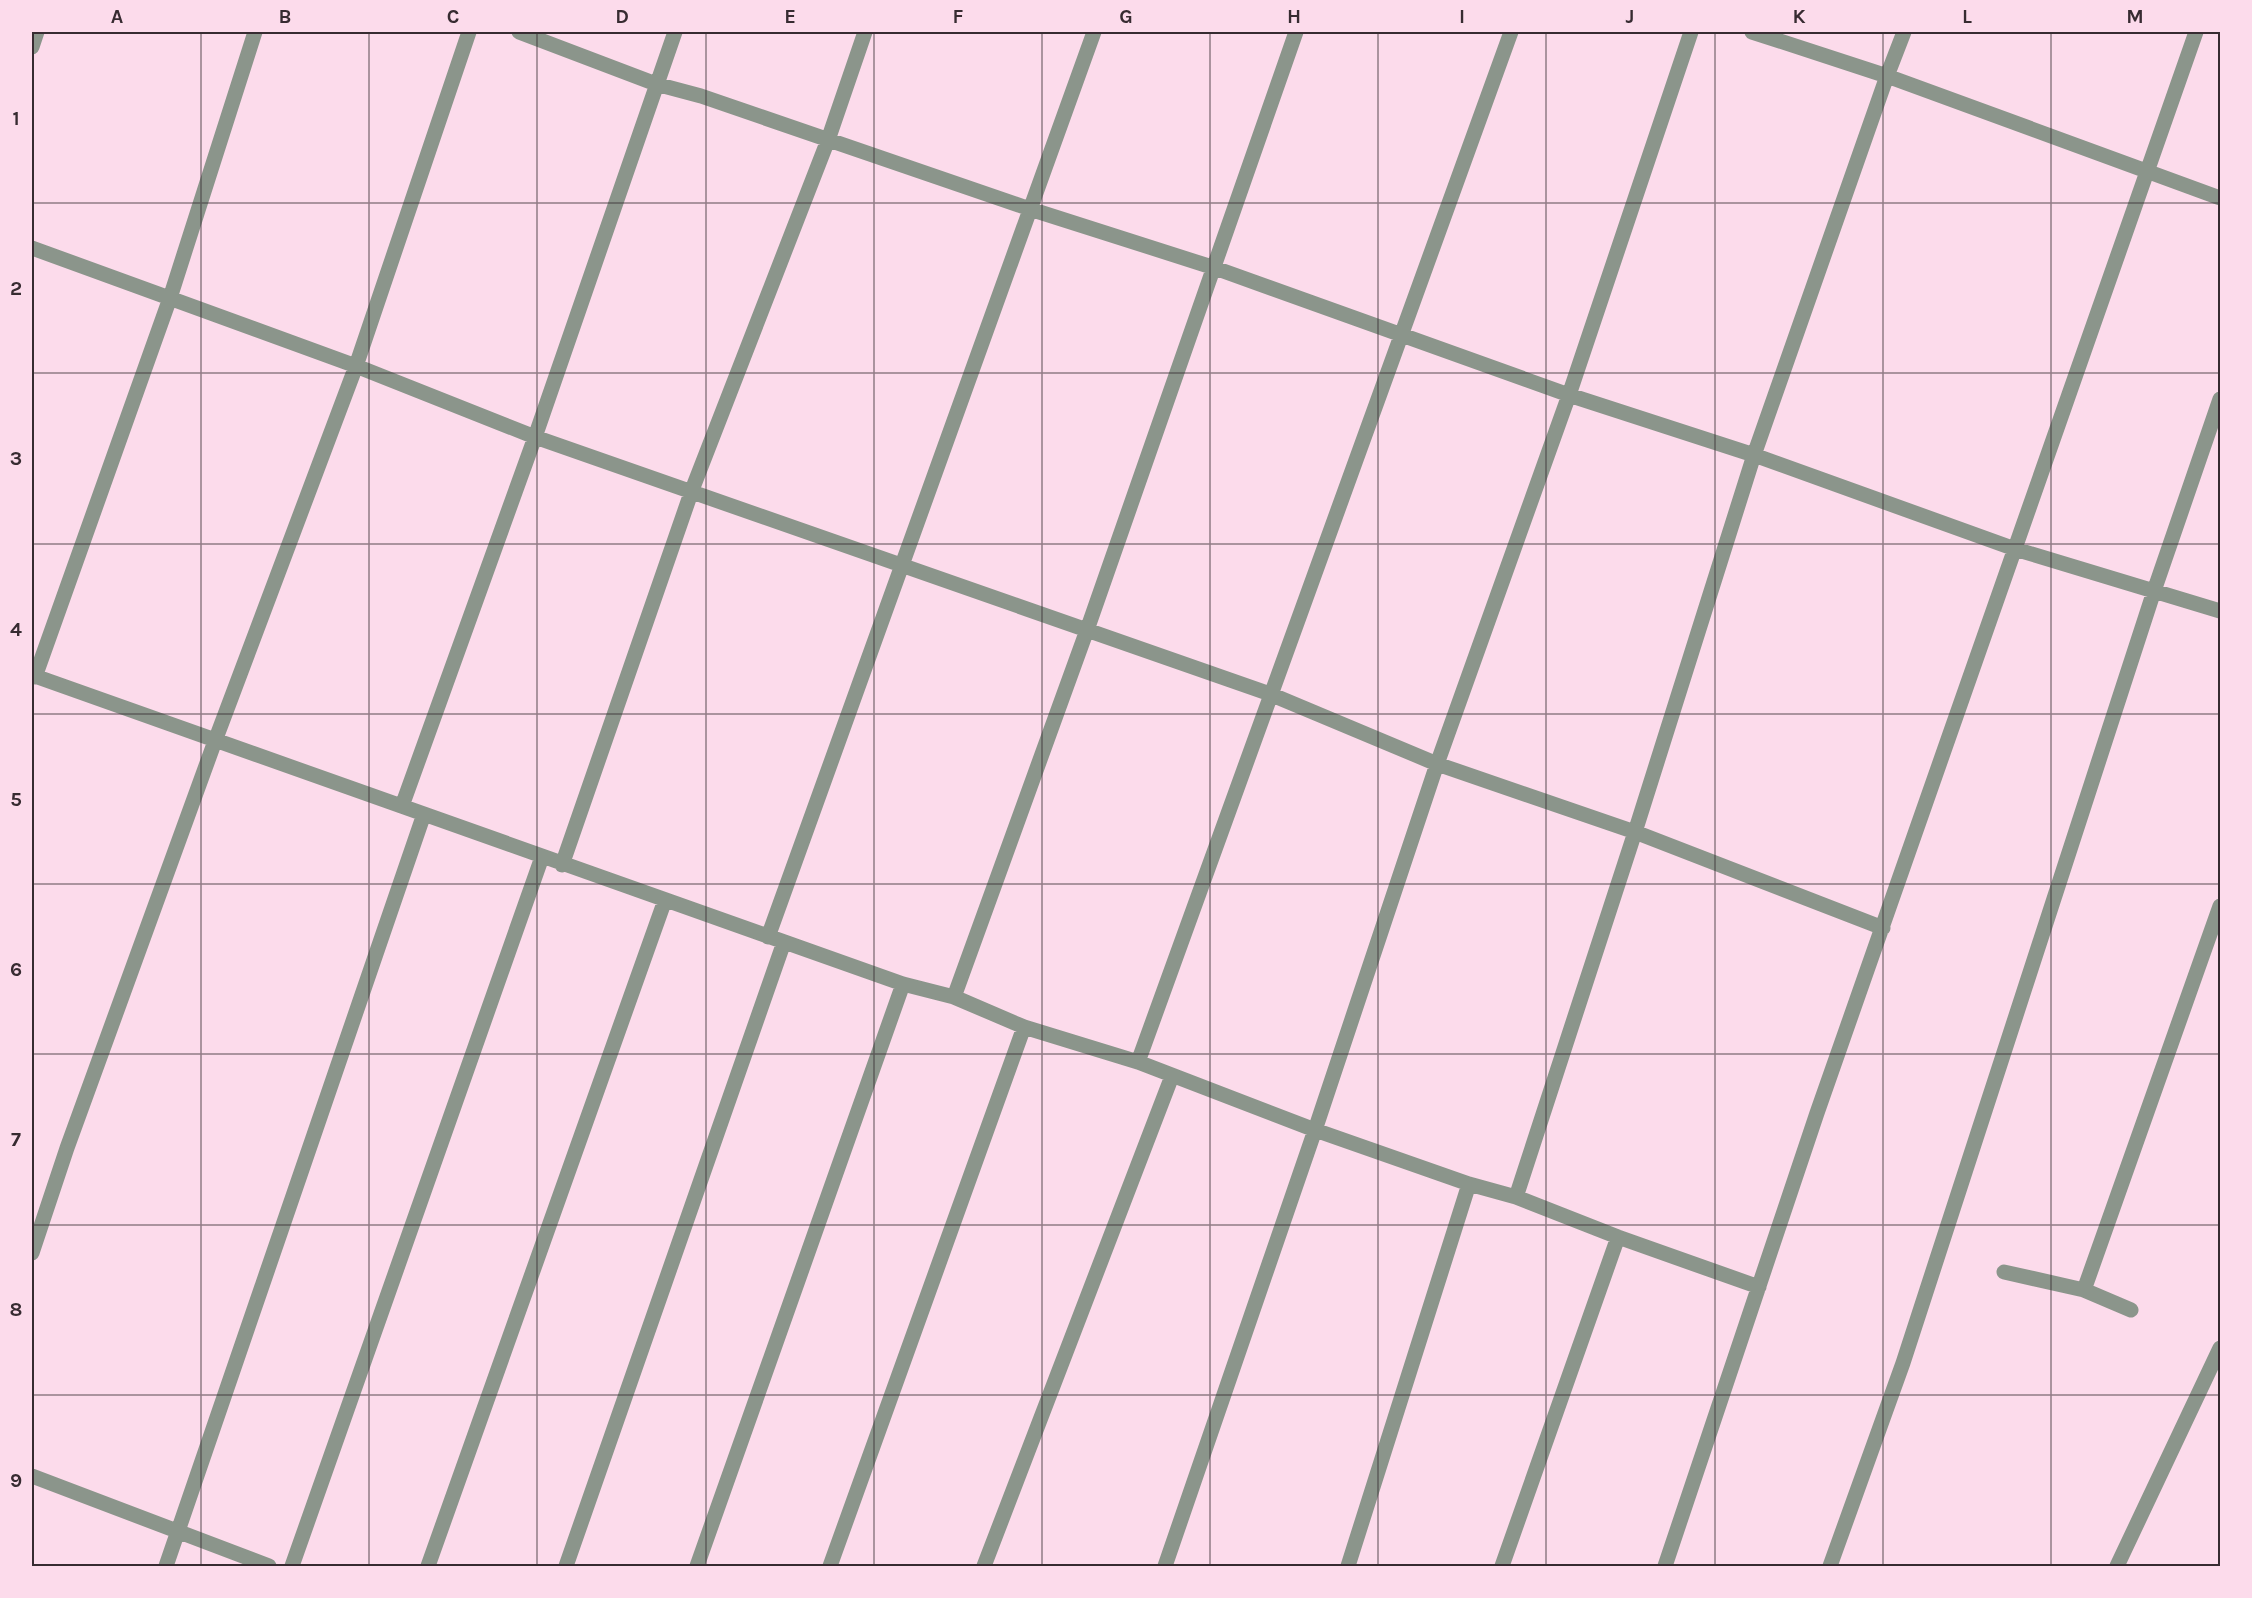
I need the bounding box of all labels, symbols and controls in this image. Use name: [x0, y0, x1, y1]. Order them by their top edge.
text: A: [111, 5, 124, 28]
text: B: [279, 5, 291, 28]
text: C: [447, 5, 459, 28]
text: D: [615, 5, 629, 28]
text: E: [784, 5, 796, 28]
text: F: [953, 5, 964, 28]
text: G: [1119, 5, 1133, 28]
text: H: [1287, 5, 1301, 28]
text: I: [1459, 5, 1465, 28]
text: J: [1626, 5, 1634, 28]
text: K: [1792, 5, 1806, 28]
text: L: [1962, 5, 1972, 28]
text: M: [2126, 5, 2144, 28]
text: 1: [12, 107, 20, 130]
text: 2: [10, 277, 22, 300]
text: 3: [10, 447, 22, 470]
text: 4: [10, 618, 22, 641]
text: 5: [10, 788, 22, 811]
text: 6: [10, 958, 22, 981]
text: 7: [11, 1128, 21, 1151]
text: 8: [10, 1298, 22, 1321]
text: 9: [10, 1469, 22, 1492]

